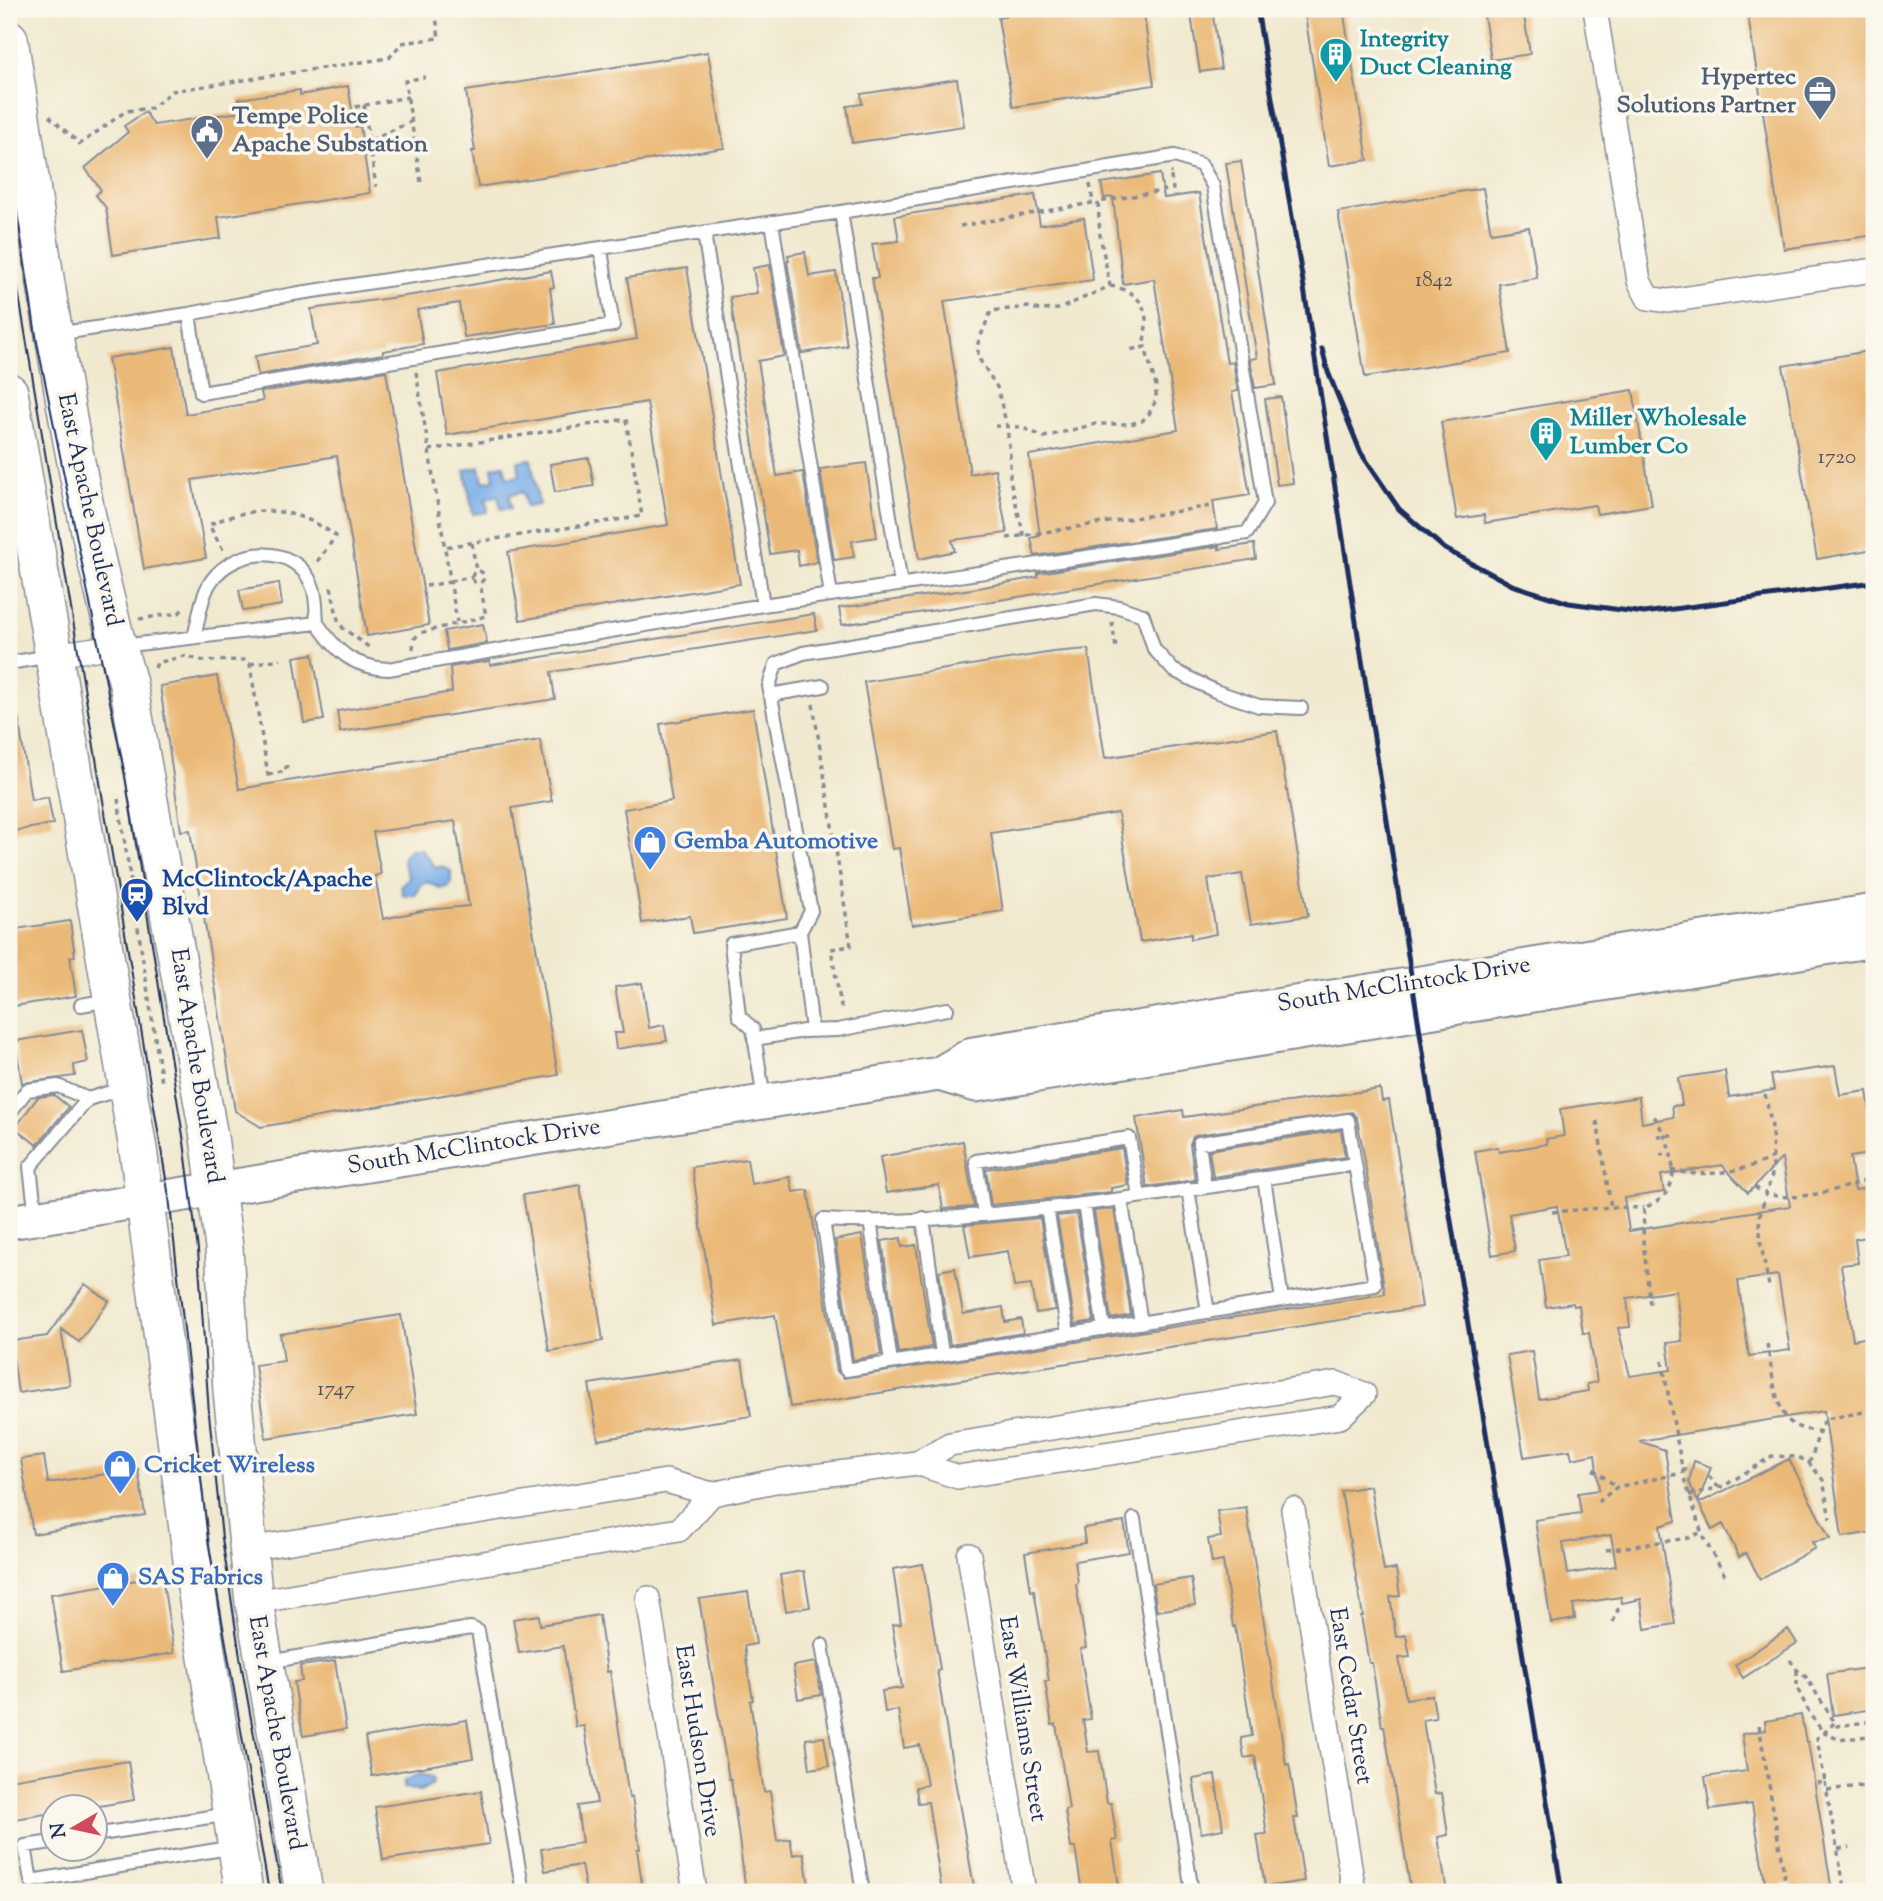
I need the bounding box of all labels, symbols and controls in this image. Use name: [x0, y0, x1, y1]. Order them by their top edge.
place label: Integrity Duct Cleaning: [1360, 23, 1512, 85]
building icon: Integrity Duct Cleaning: [1317, 35, 1355, 84]
place label: Hypertec Solutions Partner: [1616, 61, 1797, 123]
office icon: Hypertec Solutions Partner: [1801, 73, 1839, 122]
place label: Tempe Police Apache Substation: [232, 100, 429, 162]
public building icon: Tempe Police Apache Substation: [188, 112, 226, 161]
house number: 1842: [1415, 266, 1453, 296]
street label: East Apache Boulevard: [48, 390, 130, 630]
place label: Miller Wholesale Lumber Co: [1570, 402, 1747, 464]
building icon: Miller Wholesale Lumber Co: [1527, 414, 1565, 463]
house number: 1720: [1818, 443, 1856, 473]
shop icon: Gemba Automotive: [631, 823, 669, 872]
place label: Gemba Automotive: [674, 825, 878, 859]
place label: McClintock/Apache Blvd: [162, 863, 373, 925]
station icon: McClintock/Apache Blvd: [118, 875, 156, 924]
street label: East Apache Boulevard: [161, 946, 231, 1186]
street label: South McClintock Drive: [1275, 948, 1533, 1022]
street label: South McClintock Drive: [345, 1110, 603, 1184]
house number: 1747: [317, 1375, 355, 1405]
shop icon: Cricket Wireless: [101, 1447, 139, 1496]
place label: Cricket Wireless: [144, 1449, 315, 1483]
shop icon: SAS Fabrics: [94, 1559, 132, 1608]
place label: SAS Fabrics: [138, 1561, 263, 1595]
street label: East Cedar Street: [1319, 1605, 1381, 1787]
street label: East Apache Boulevard: [239, 1613, 313, 1853]
street label: East Williams Street: [989, 1614, 1055, 1824]
street label: East Hudson Drive: [665, 1642, 729, 1840]
north arrow: [38, 1792, 108, 1862]
text: N: [45, 1821, 74, 1840]

